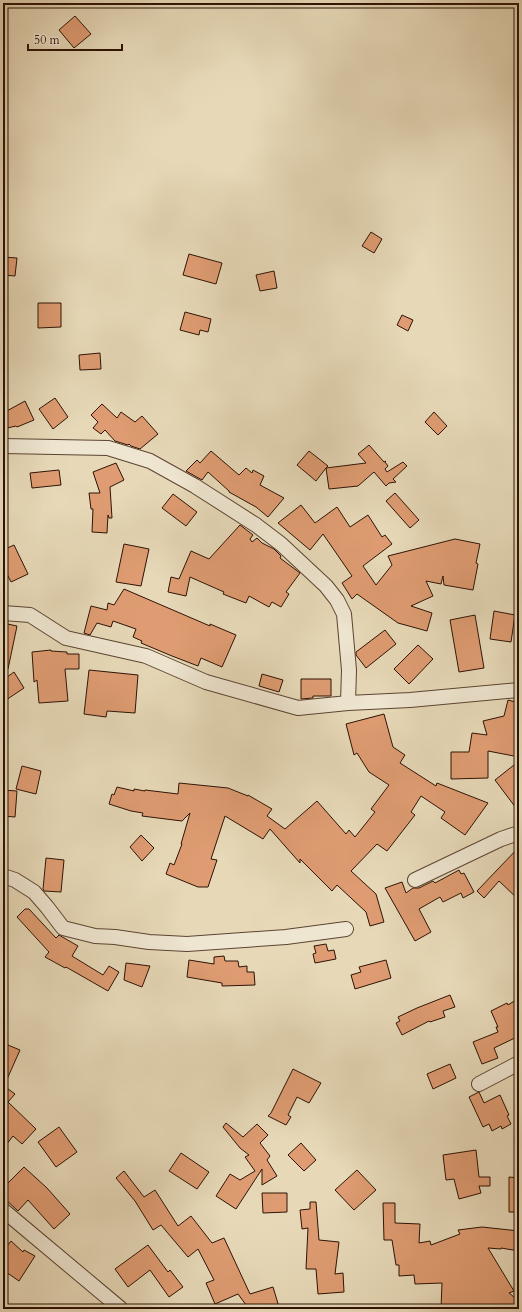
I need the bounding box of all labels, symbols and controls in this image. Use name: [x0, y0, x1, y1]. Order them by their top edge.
scale bar: [28, 26, 122, 52]
text: 50 m: [34, 32, 61, 48]

